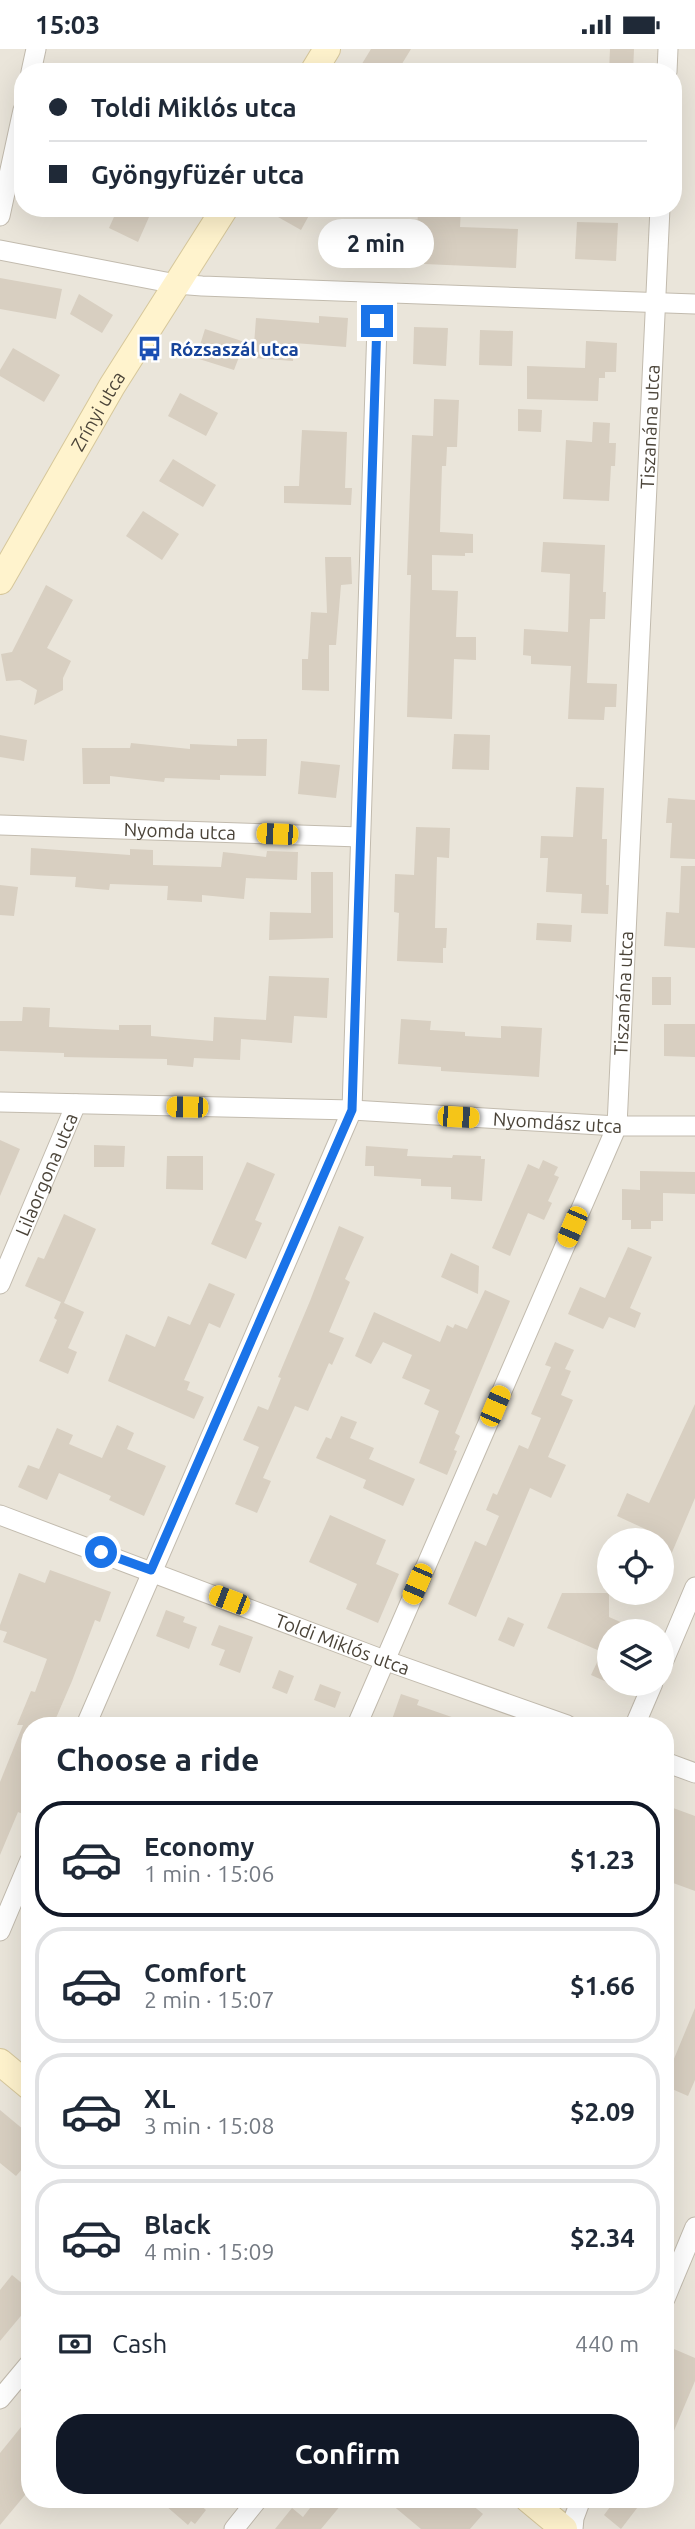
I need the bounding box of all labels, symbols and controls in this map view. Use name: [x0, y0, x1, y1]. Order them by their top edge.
text: 15:03: [35, 10, 100, 39]
text: Toldi Miklós utca: [91, 93, 297, 122]
text: Gyöngyfüzér utca: [91, 160, 304, 189]
callout: 2 min: [319, 219, 435, 268]
text: 2 min: [347, 231, 405, 256]
route end: [361, 305, 393, 337]
bus stop icon: Rózsaszál utca: [136, 335, 164, 363]
place label: Rózsaszál utca: [170, 338, 299, 360]
street label: Tiszanána utca: [636, 364, 664, 490]
street label: Zrínyi utca: [66, 367, 129, 455]
street label: Nyomda utca: [123, 818, 236, 844]
car: [256, 823, 299, 845]
street label: Tiszanána utca: [609, 930, 637, 1056]
car: [166, 1096, 209, 1118]
car: [437, 1105, 480, 1129]
street label: Nyomdász utca: [492, 1108, 622, 1137]
street label: Lilaorgona utca: [11, 1110, 82, 1239]
car: [555, 1204, 590, 1250]
car: [478, 1383, 513, 1429]
map controls: [597, 1528, 674, 1696]
button: locate: [597, 1528, 674, 1605]
route start: [85, 1536, 117, 1568]
car: [400, 1561, 435, 1607]
car: [206, 1583, 253, 1617]
street label: Toldi Miklós utca: [272, 1609, 413, 1679]
button: layers: [597, 1619, 674, 1696]
text: Choose a ride: [56, 1741, 259, 1777]
icon: car: [60, 1828, 123, 1891]
text: Economy: [144, 1832, 254, 1861]
text: $1.23: [570, 1845, 635, 1874]
text: 1 min · 15:06: [144, 1861, 275, 1886]
icon: car: [60, 1954, 123, 2017]
text: Comfort: [144, 1958, 247, 1987]
text: $1.66: [570, 1971, 635, 2000]
text: 2 min · 15:07: [144, 1987, 275, 2012]
icon: car: [60, 2080, 123, 2143]
text: XL: [144, 2084, 175, 2113]
text: $2.09: [570, 2097, 635, 2126]
text: 3 min · 15:08: [144, 2113, 275, 2138]
icon: car: [60, 2206, 123, 2269]
text: Black: [144, 2210, 211, 2239]
text: $2.34: [570, 2223, 635, 2252]
text: 4 min · 15:09: [144, 2239, 275, 2264]
icon: cash: [56, 2325, 94, 2363]
text: Cash: [112, 2329, 167, 2358]
text: 440 m: [575, 2331, 639, 2356]
button: Confirm: [56, 2414, 639, 2494]

